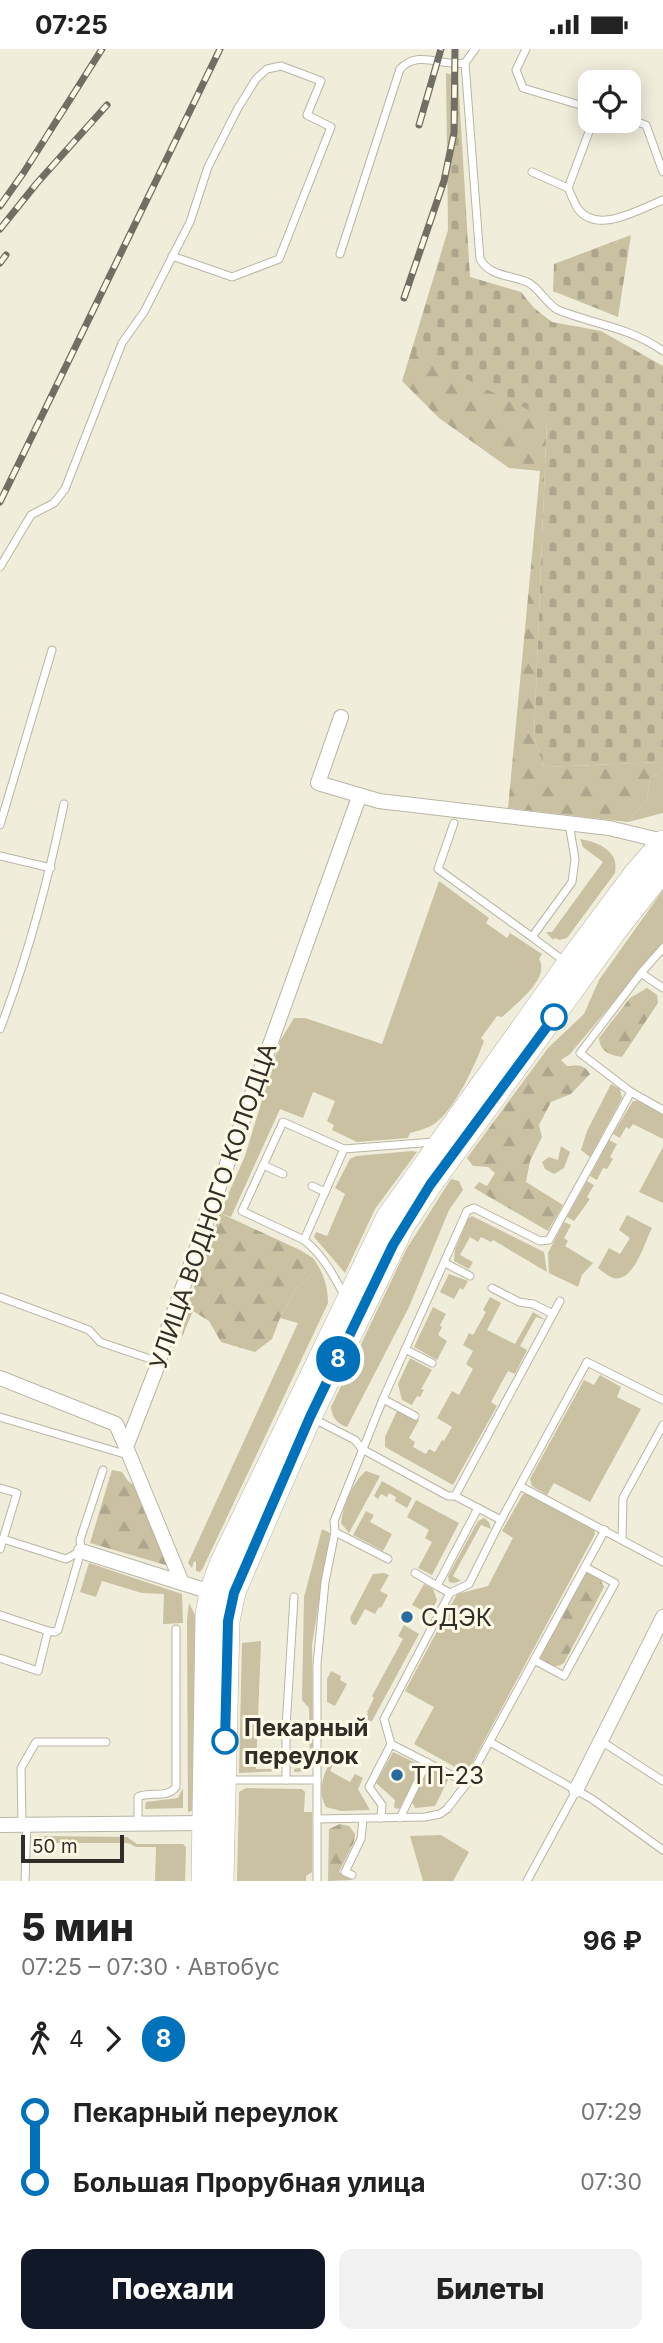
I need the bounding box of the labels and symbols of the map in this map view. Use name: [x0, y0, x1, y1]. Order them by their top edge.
unlabelled marker: [541, 1004, 567, 1030]
street label: УЛИЦА ВОДНОГО КОЛОДЦА: [143, 1039, 283, 1373]
line badge: 8: [315, 1336, 361, 1382]
place label: СДЭК: [421, 1603, 492, 1632]
marker: СДЭК: [399, 1609, 415, 1625]
place label: Пекарный переулок: [244, 1713, 369, 1770]
marker: Пекарный переулок: [212, 1728, 238, 1754]
place label: ТП-23: [411, 1761, 484, 1790]
marker: ТП-23: [389, 1767, 405, 1783]
scale bar: [21, 1832, 124, 1864]

